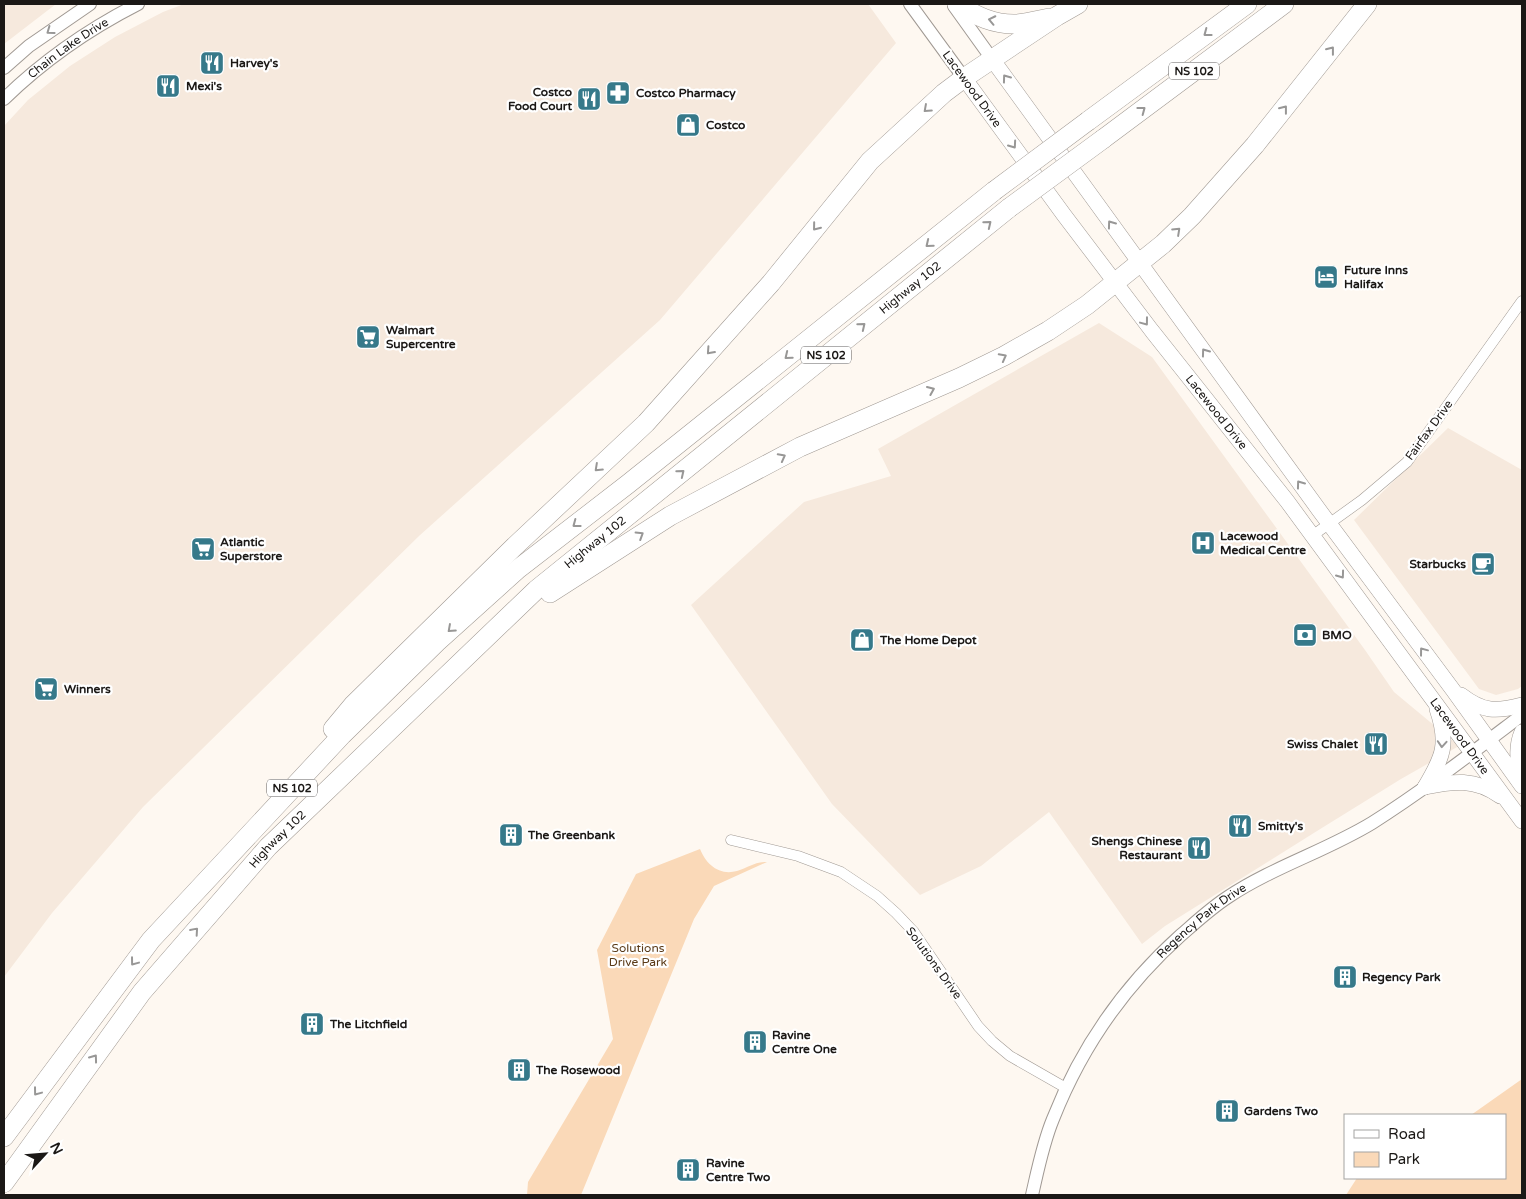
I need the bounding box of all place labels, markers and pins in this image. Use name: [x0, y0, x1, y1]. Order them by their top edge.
restaurant icon: Harvey's: [199, 50, 225, 76]
place label: Harvey's: [230, 56, 279, 71]
restaurant icon: Mexi's: [155, 73, 181, 99]
place label: Mexi's: [186, 79, 222, 93]
pharmacy icon: Costco Pharmacy: [605, 80, 631, 106]
place label: Costco Food Court: [508, 85, 572, 113]
restaurant icon: Costco Food Court: [576, 86, 602, 112]
place label: Costco Pharmacy: [636, 86, 736, 101]
shop icon: Costco: [675, 112, 701, 138]
place label: Costco: [706, 118, 745, 132]
place label: Future Inns Halifax: [1344, 263, 1408, 291]
hotel icon: Future Inns Halifax: [1313, 264, 1339, 290]
place label: Walmart Supercentre: [386, 323, 456, 352]
supermarket icon: Walmart Supercentre: [355, 324, 381, 350]
place label: Lacewood Medical Centre: [1220, 529, 1306, 557]
hospital icon: Lacewood Medical Centre: [1190, 530, 1216, 556]
place label: Atlantic Superstore: [220, 535, 282, 564]
supermarket icon: Atlantic Superstore: [190, 536, 216, 562]
cafe icon: Starbucks: [1470, 551, 1496, 577]
place label: Starbucks: [1409, 557, 1466, 571]
bank icon: BMO: [1292, 622, 1318, 648]
shop icon: The Home Depot: [849, 627, 875, 653]
place label: BMO: [1322, 628, 1352, 642]
place label: The Home Depot: [879, 633, 977, 648]
supermarket icon: Winners: [33, 676, 59, 702]
place label: Winners: [64, 682, 111, 696]
restaurant icon: Swiss Chalet: [1363, 731, 1389, 757]
place label: Swiss Chalet: [1287, 737, 1358, 751]
restaurant icon: Smitty's: [1227, 813, 1253, 839]
place label: Smitty's: [1258, 819, 1304, 834]
building icon: The Greenbank: [498, 822, 524, 848]
place label: The Greenbank: [527, 828, 615, 842]
place label: Shengs Chinese Restaurant: [1092, 834, 1182, 862]
restaurant icon: Shengs Chinese Restaurant: [1186, 835, 1212, 861]
building icon: Regency Park: [1332, 964, 1358, 990]
place label: Regency Park: [1362, 970, 1441, 985]
building icon: The Litchfield: [299, 1011, 325, 1037]
place label: The Litchfield: [329, 1017, 407, 1031]
place label: Ravine Centre One: [772, 1028, 837, 1056]
building icon: Ravine Centre One: [742, 1029, 768, 1055]
building icon: The Rosewood: [506, 1057, 532, 1083]
place label: The Rosewood: [535, 1063, 620, 1077]
building icon: Gardens Two: [1214, 1098, 1240, 1124]
place label: Gardens Two: [1244, 1104, 1318, 1118]
place label: Ravine Centre Two: [706, 1156, 770, 1184]
building icon: Ravine Centre Two: [675, 1157, 701, 1183]

